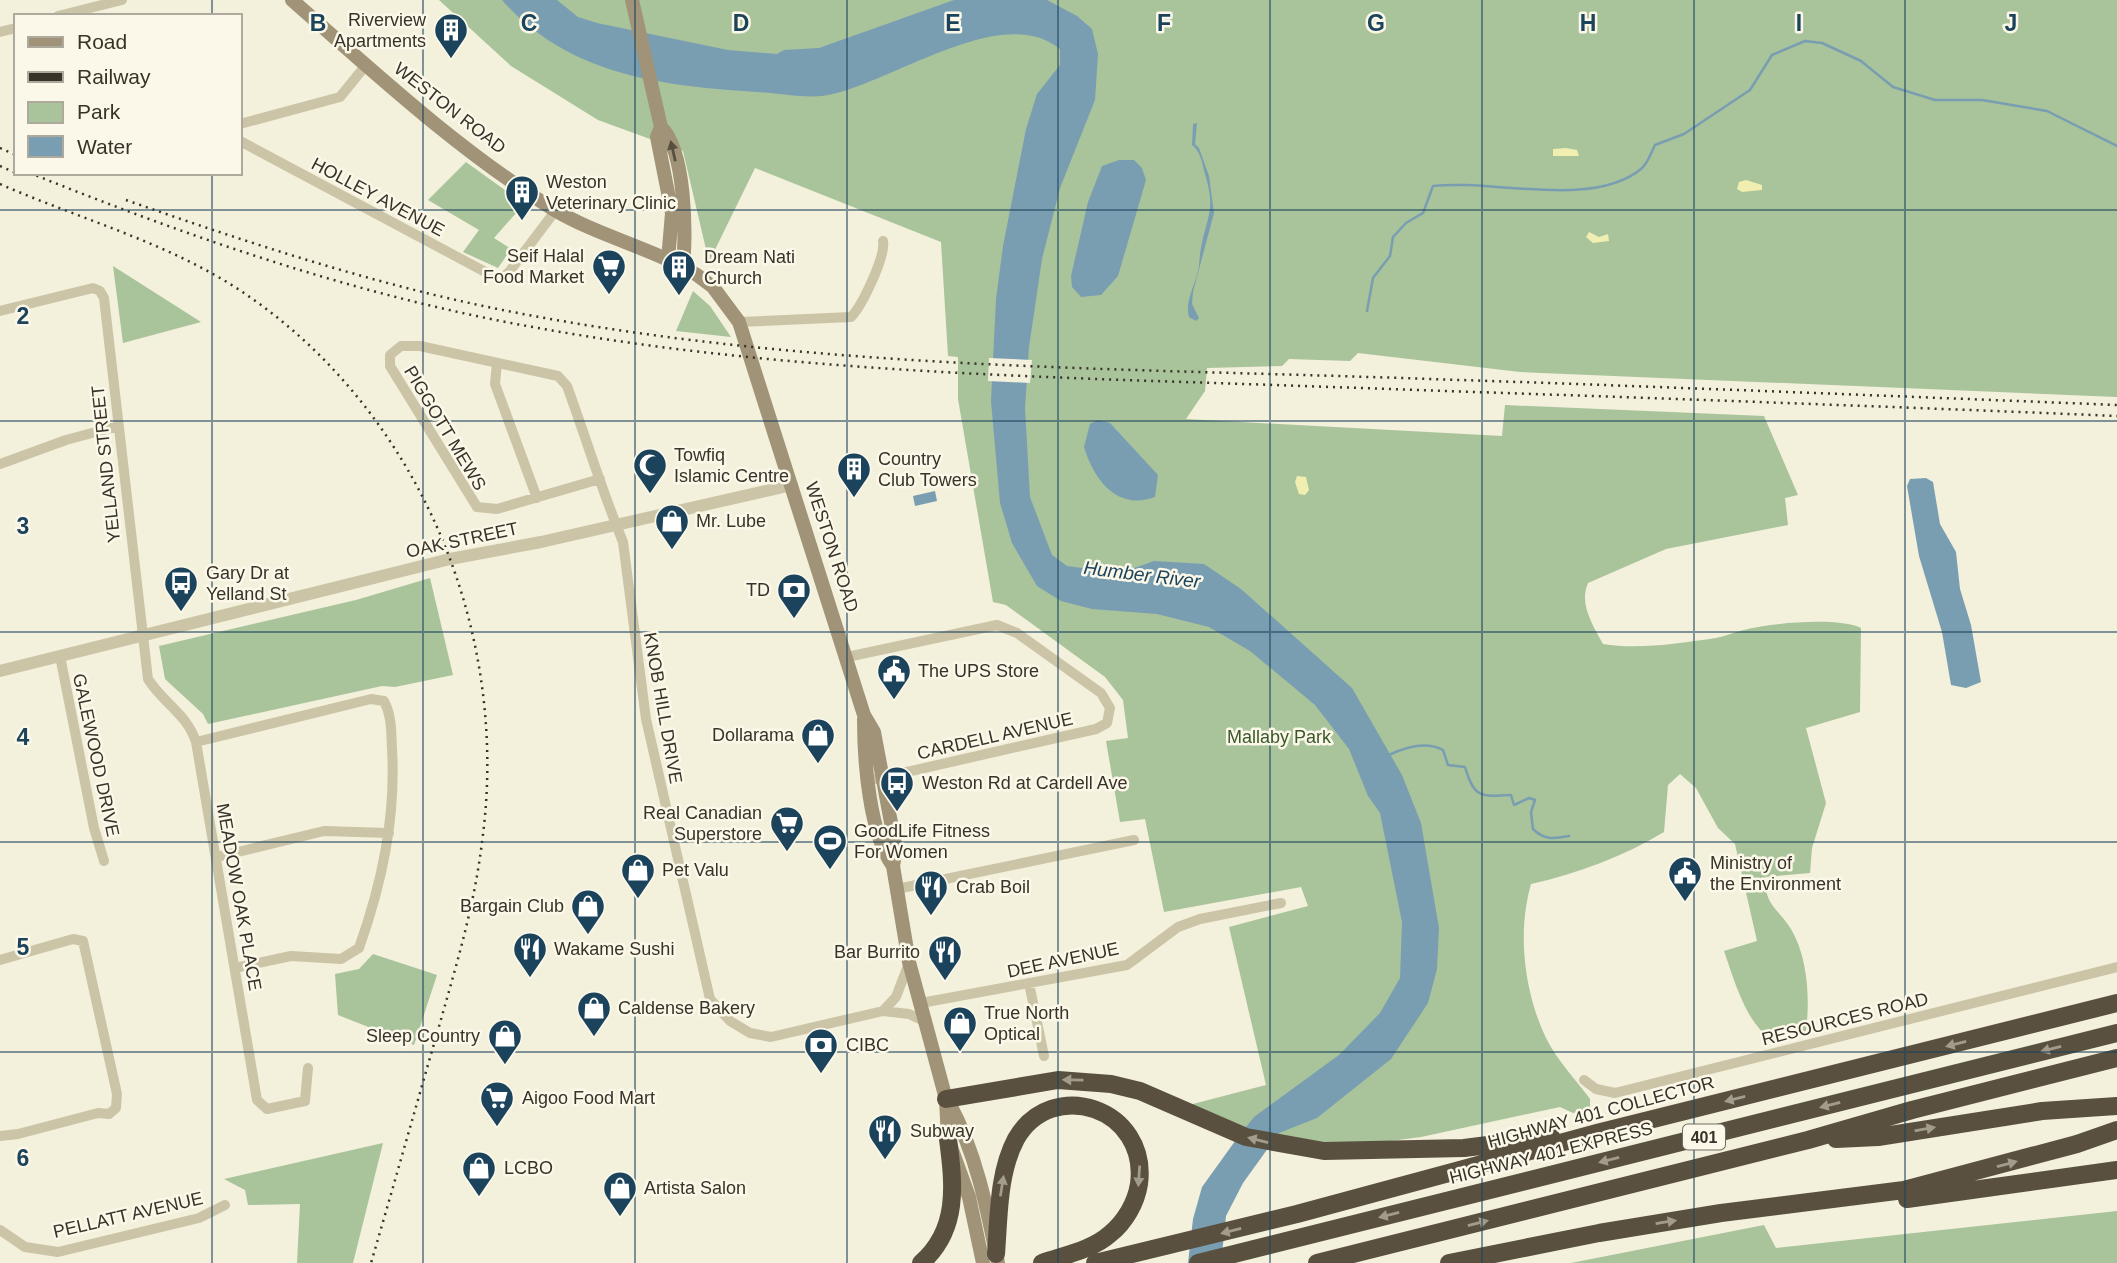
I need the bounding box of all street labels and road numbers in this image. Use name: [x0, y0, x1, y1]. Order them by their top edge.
street label: WESTON ROAD: [390, 58, 510, 158]
street label: HOLLEY AVENUE: [308, 154, 448, 240]
street label: PIGGOTT MEWS: [400, 362, 490, 494]
street label: YELLAND STREET: [88, 384, 124, 544]
street label: WESTON ROAD: [802, 479, 862, 615]
street label: OAK STREET: [404, 518, 520, 562]
street label: KNOB HILL DRIVE: [640, 631, 686, 785]
street label: GALEWOOD DRIVE: [69, 672, 123, 838]
street label: CARDELL AVENUE: [915, 708, 1075, 764]
street label: MEADOW OAK PLACE: [213, 802, 265, 992]
street label: DEE AVENUE: [1005, 938, 1121, 982]
street label: RESOURCES ROAD: [1760, 989, 1930, 1049]
street label: HIGHWAY 401 COLLECTOR: [1485, 1071, 1717, 1153]
street label: HIGHWAY 401 EXPRESS: [1447, 1118, 1655, 1188]
road number: 401: [1683, 1124, 1725, 1149]
street label: PELLATT AVENUE: [51, 1188, 205, 1242]

